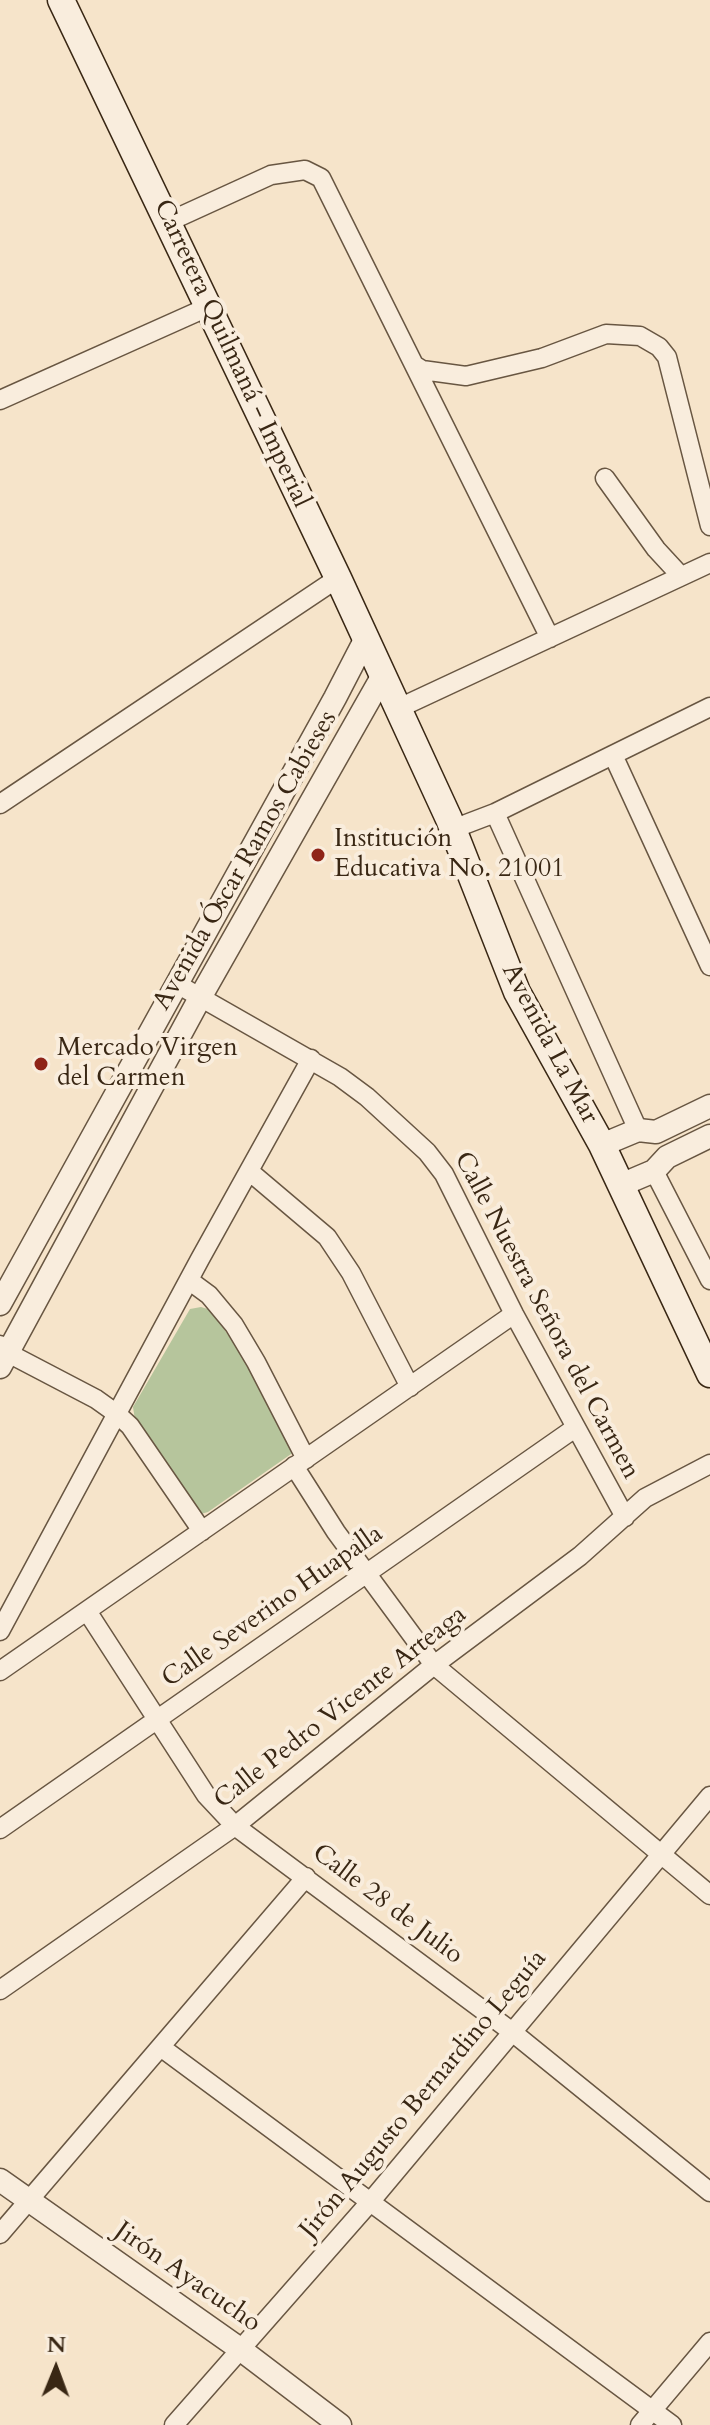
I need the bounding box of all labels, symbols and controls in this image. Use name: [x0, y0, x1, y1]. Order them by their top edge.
street label: Carretera Quilmaná - Imperial: [146, 195, 316, 513]
street label: Avenida Óscar Ramos Cabieses: [147, 706, 345, 1016]
place label: Institución Educativa No. 21001: [334, 824, 565, 886]
marker: Institución Educativa No. 21001: [309, 846, 327, 864]
street label: Avenida La Mar: [494, 959, 604, 1129]
place label: Mercado Virgen del Carmen: [57, 1033, 238, 1094]
marker: Mercado Virgen del Carmen: [32, 1055, 50, 1073]
street label: Calle Nuestra Señora del Carmen: [446, 1147, 646, 1485]
street label: Calle Severino Huapalla: [157, 1519, 389, 1695]
street label: Calle Pedro Vicente Arteaga: [209, 1600, 473, 1816]
street label: Calle 28 de Julio: [306, 1838, 468, 1972]
street label: Jirón Augusto Bernardino Leguía: [294, 1944, 554, 2246]
street label: Jirón Ayacucho: [108, 2216, 266, 2340]
north arrow: [16, 2329, 96, 2409]
text: N: [47, 2330, 66, 2360]

